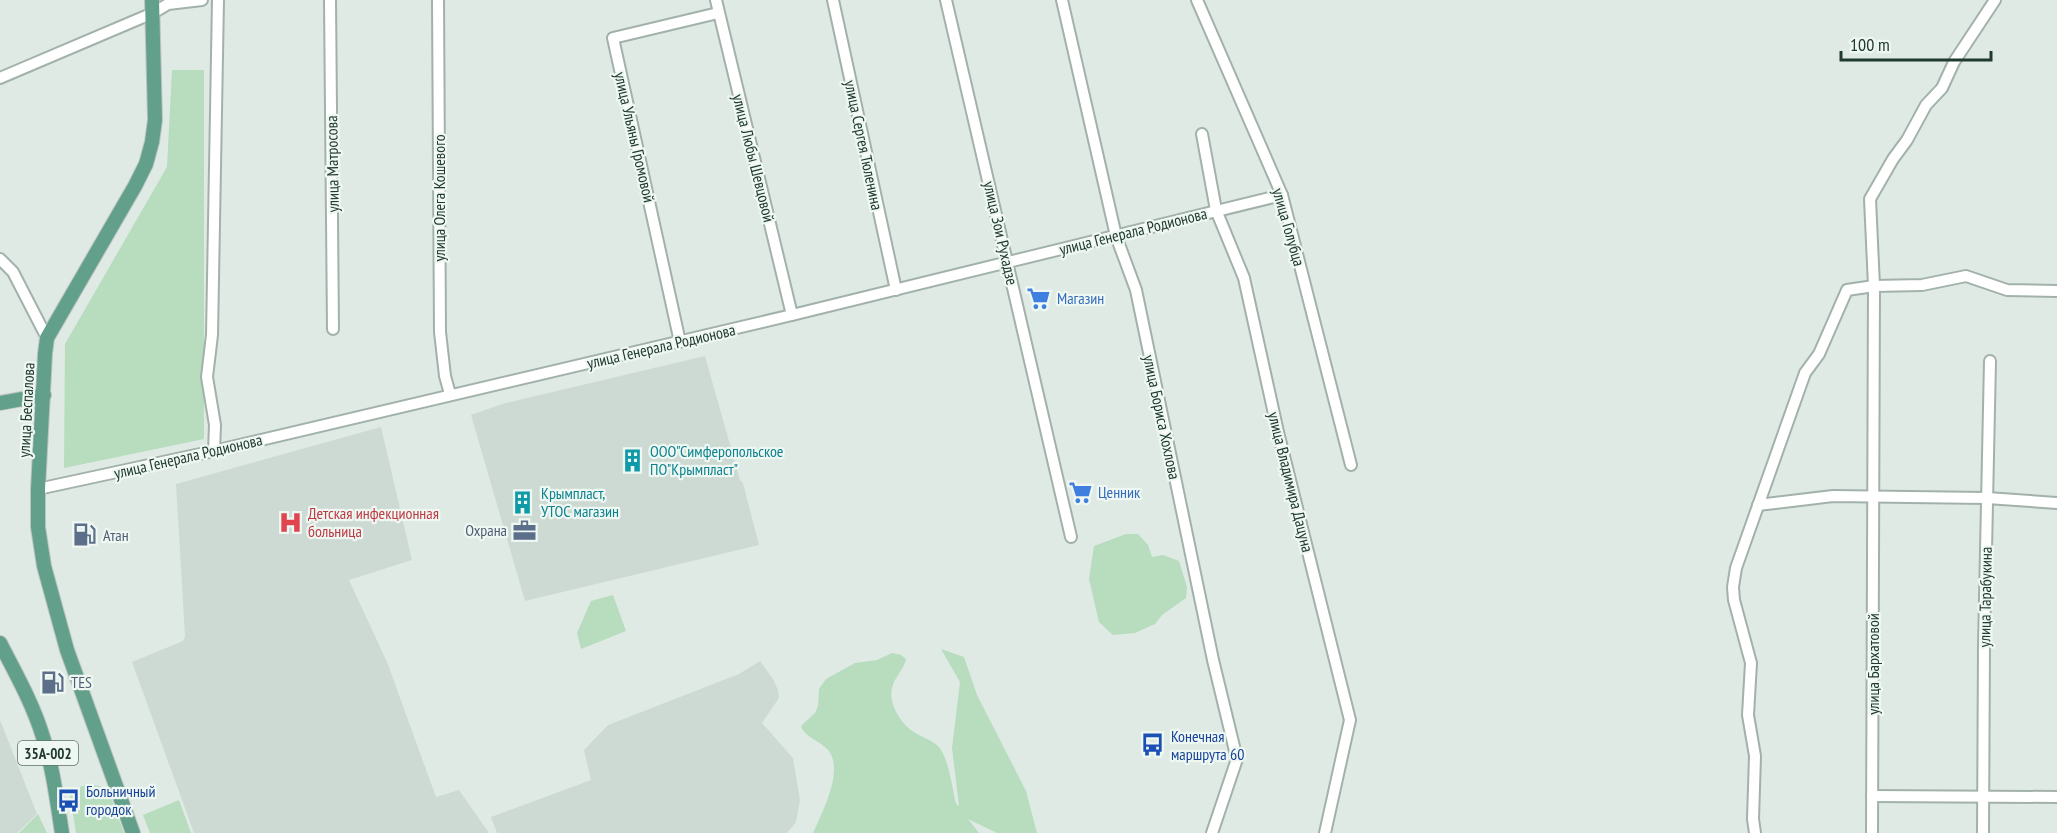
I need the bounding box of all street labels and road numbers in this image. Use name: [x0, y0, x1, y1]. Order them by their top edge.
street label: улица Ульяны Громовой: [610, 70, 660, 204]
street label: улица Сергея Тюленина: [840, 78, 888, 212]
street label: улица Любы Шевцовой: [728, 92, 780, 224]
street label: улица Матросова: [321, 115, 343, 213]
street label: улица Олега Кошевого: [429, 134, 449, 262]
street label: улица Зои Рухадзе: [979, 179, 1023, 287]
street label: улица Голубца: [1268, 186, 1310, 268]
street label: улица Генерала Родионова: [1057, 203, 1209, 259]
street label: улица Генерала Родионова: [585, 319, 737, 373]
street label: улица Бориса Хохлова: [1139, 353, 1185, 481]
street label: улица Беспалова: [14, 362, 38, 458]
street label: улица Владимира Дацуна: [1264, 410, 1318, 554]
street label: улица Генерала Родионова: [112, 429, 264, 483]
street label: улица Тарабукина: [1974, 547, 1996, 647]
street label: улица Бархатовой: [1863, 613, 1883, 715]
road number: 35А-002: [18, 741, 78, 765]

